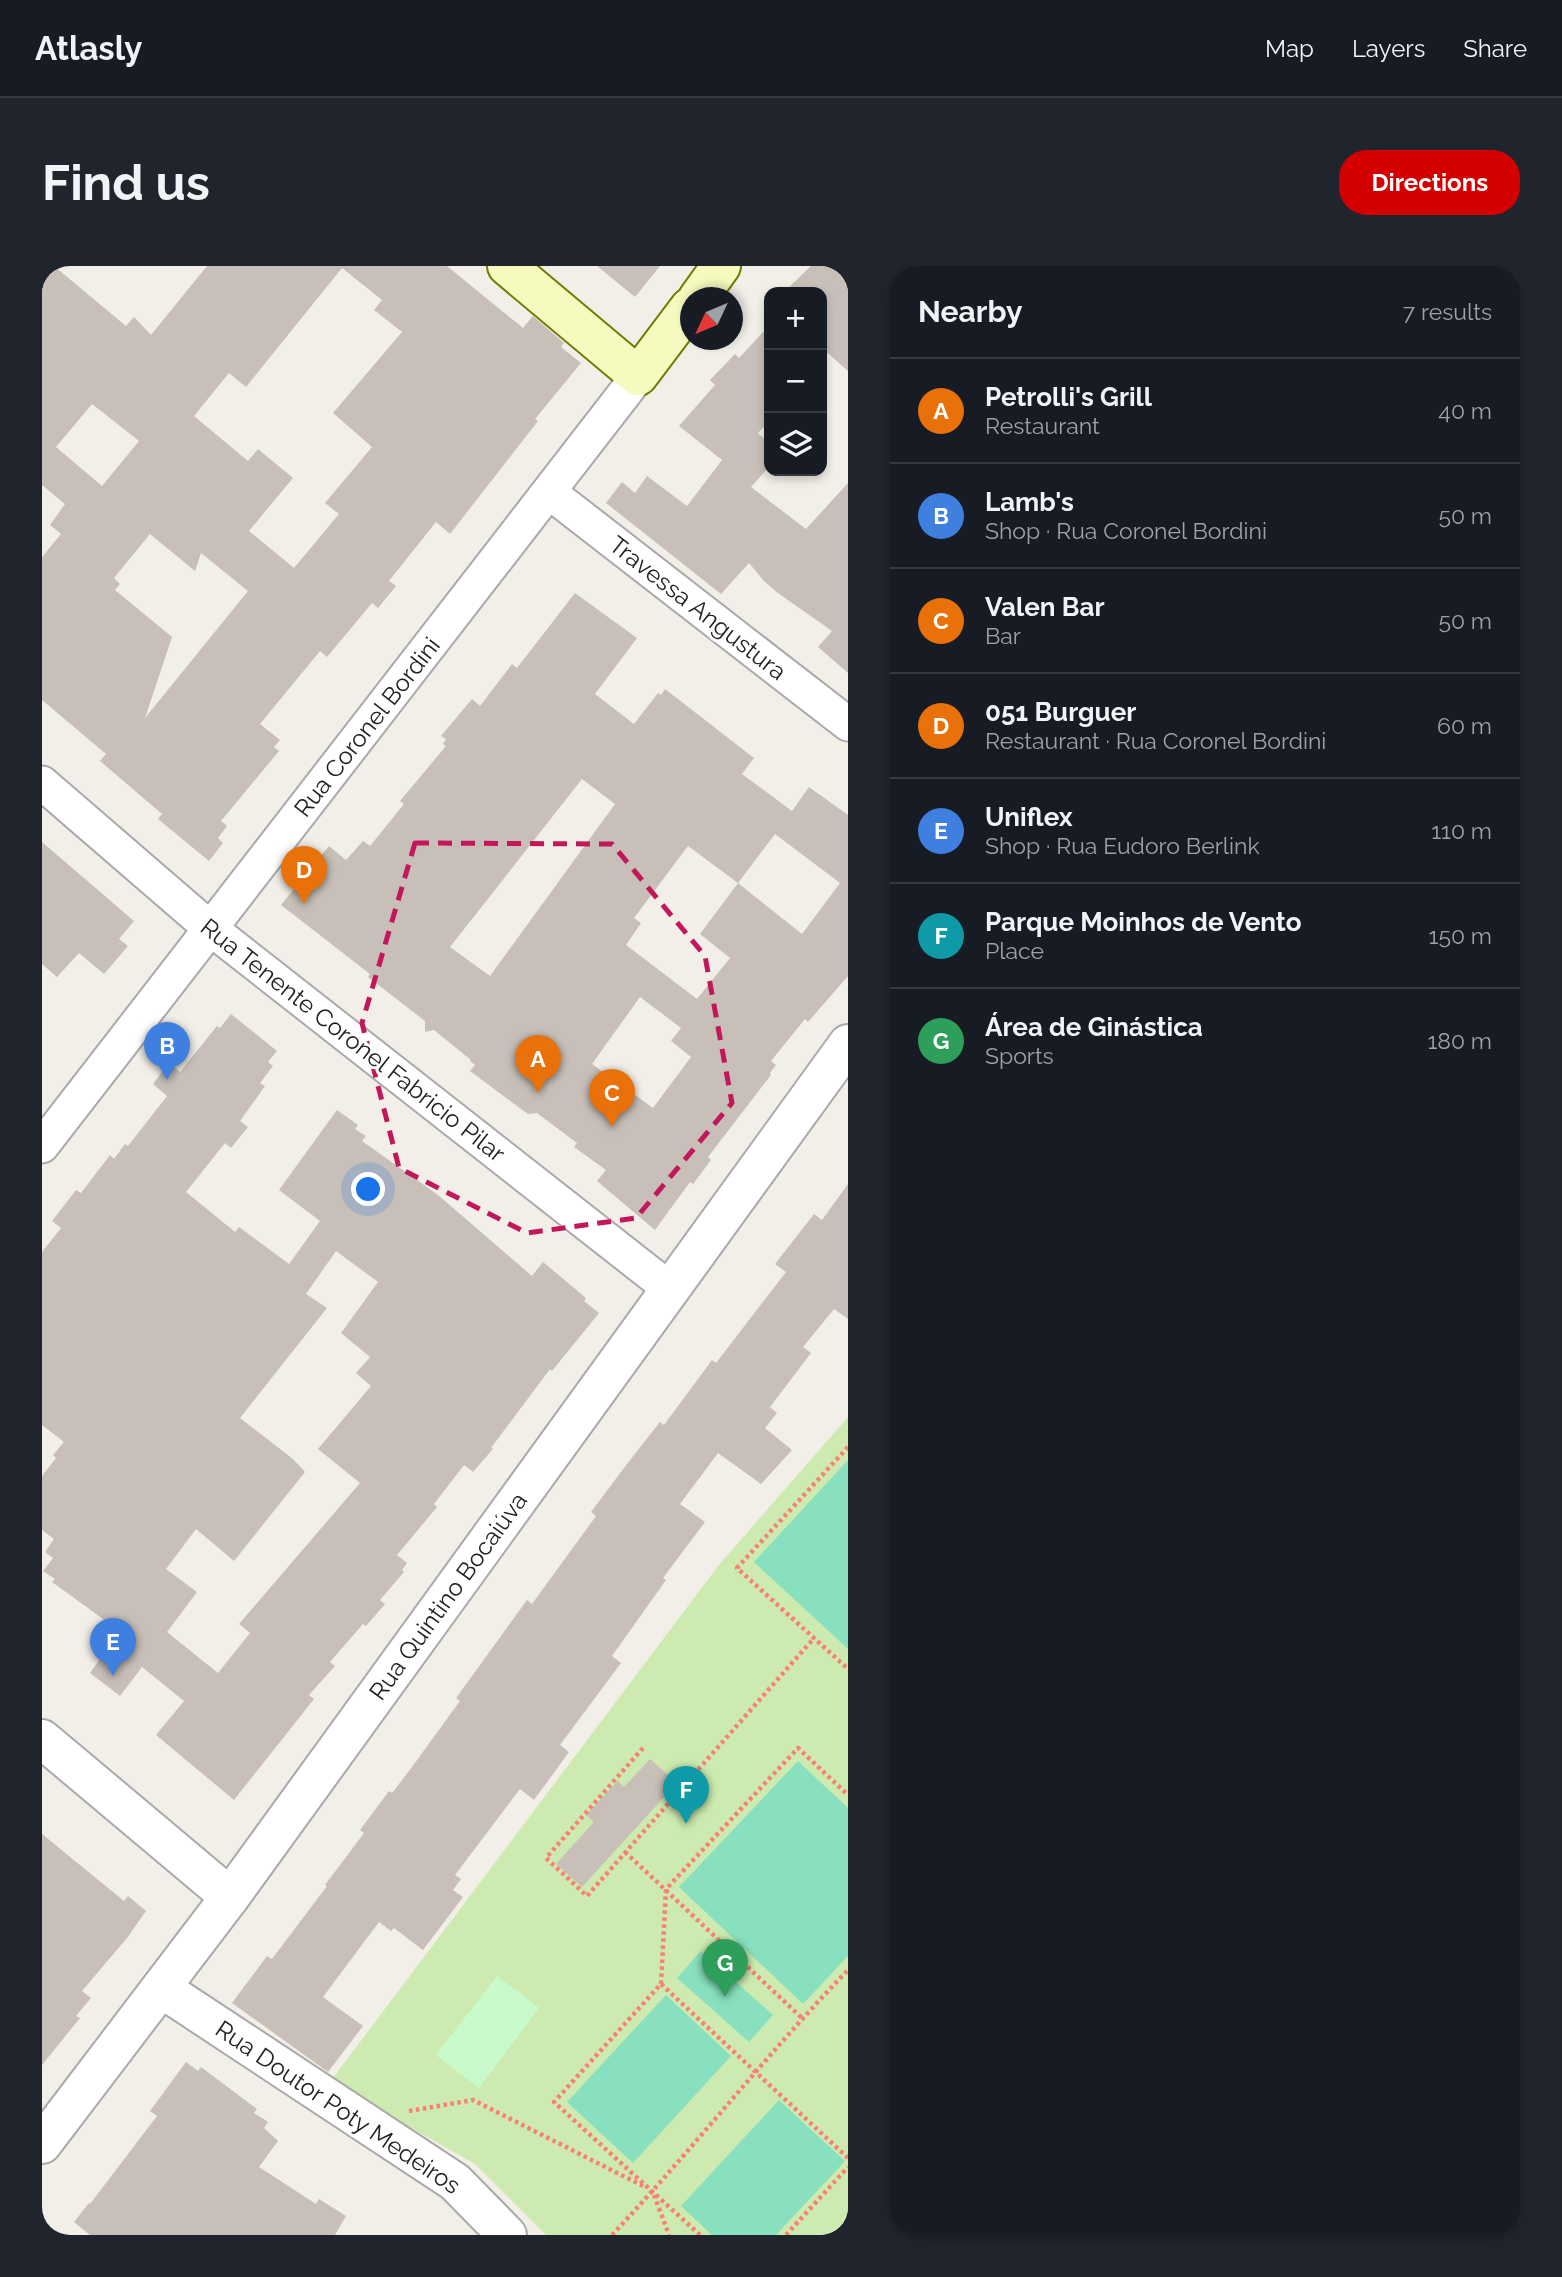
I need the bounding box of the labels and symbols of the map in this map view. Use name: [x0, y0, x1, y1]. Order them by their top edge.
north arrow: [680, 287, 743, 350]
street label: Travessa Angustura: [604, 530, 792, 686]
street label: Rua Coronel Bordini: [288, 631, 446, 823]
pin: D: [281, 846, 327, 904]
street label: Rua Tenente Coronel Fabricio Pilar: [195, 912, 511, 1168]
pin: B: [144, 1022, 190, 1080]
pin: A: [515, 1035, 561, 1093]
pin: C: [589, 1069, 635, 1127]
your location: [351, 1172, 385, 1206]
street label: Rua Quintino Bocaiúva: [363, 1487, 533, 1705]
pin: E: [90, 1618, 136, 1676]
pin: F: [663, 1766, 709, 1824]
pin: G: [702, 1939, 748, 1997]
street label: Rua Doutor Poty Medeiros: [210, 2014, 466, 2200]

